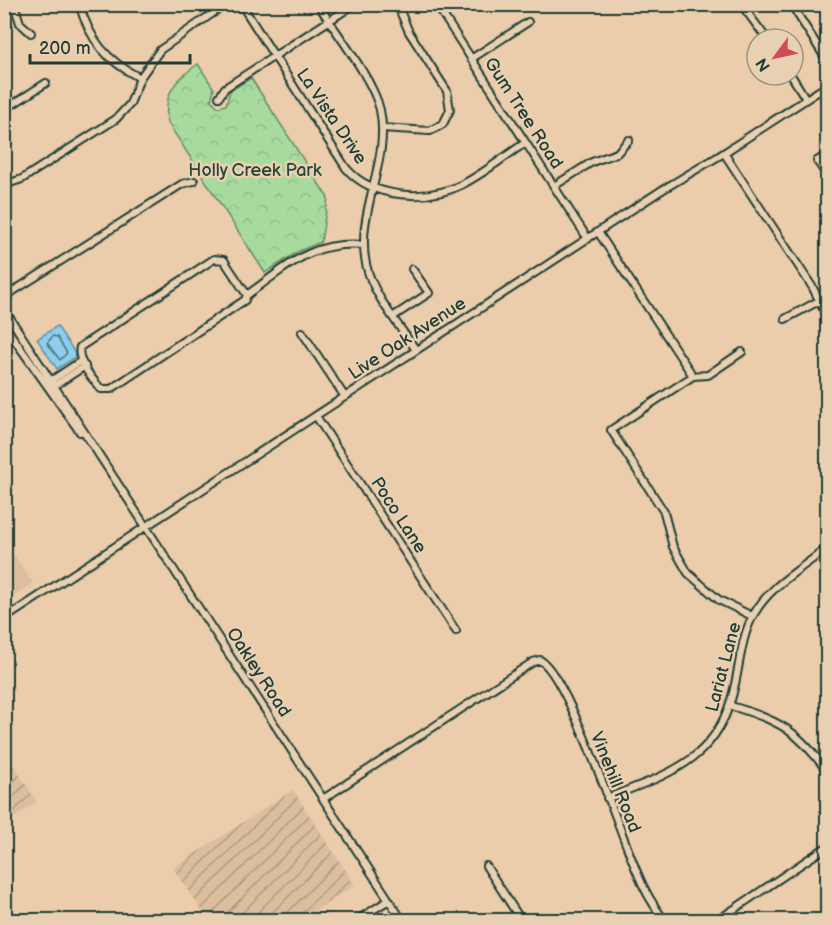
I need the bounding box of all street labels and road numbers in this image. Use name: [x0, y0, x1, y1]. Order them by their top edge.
street label: Gum Tree Road: [480, 54, 567, 173]
street label: La Vista Drive: [292, 64, 371, 168]
street label: Live Oak Avenue: [345, 292, 470, 384]
street label: Poco Lane: [366, 473, 431, 557]
street label: Lariat Lane: [701, 620, 746, 714]
street label: Oakley Road: [222, 624, 295, 721]
street label: Vinehill Road: [586, 729, 645, 836]

